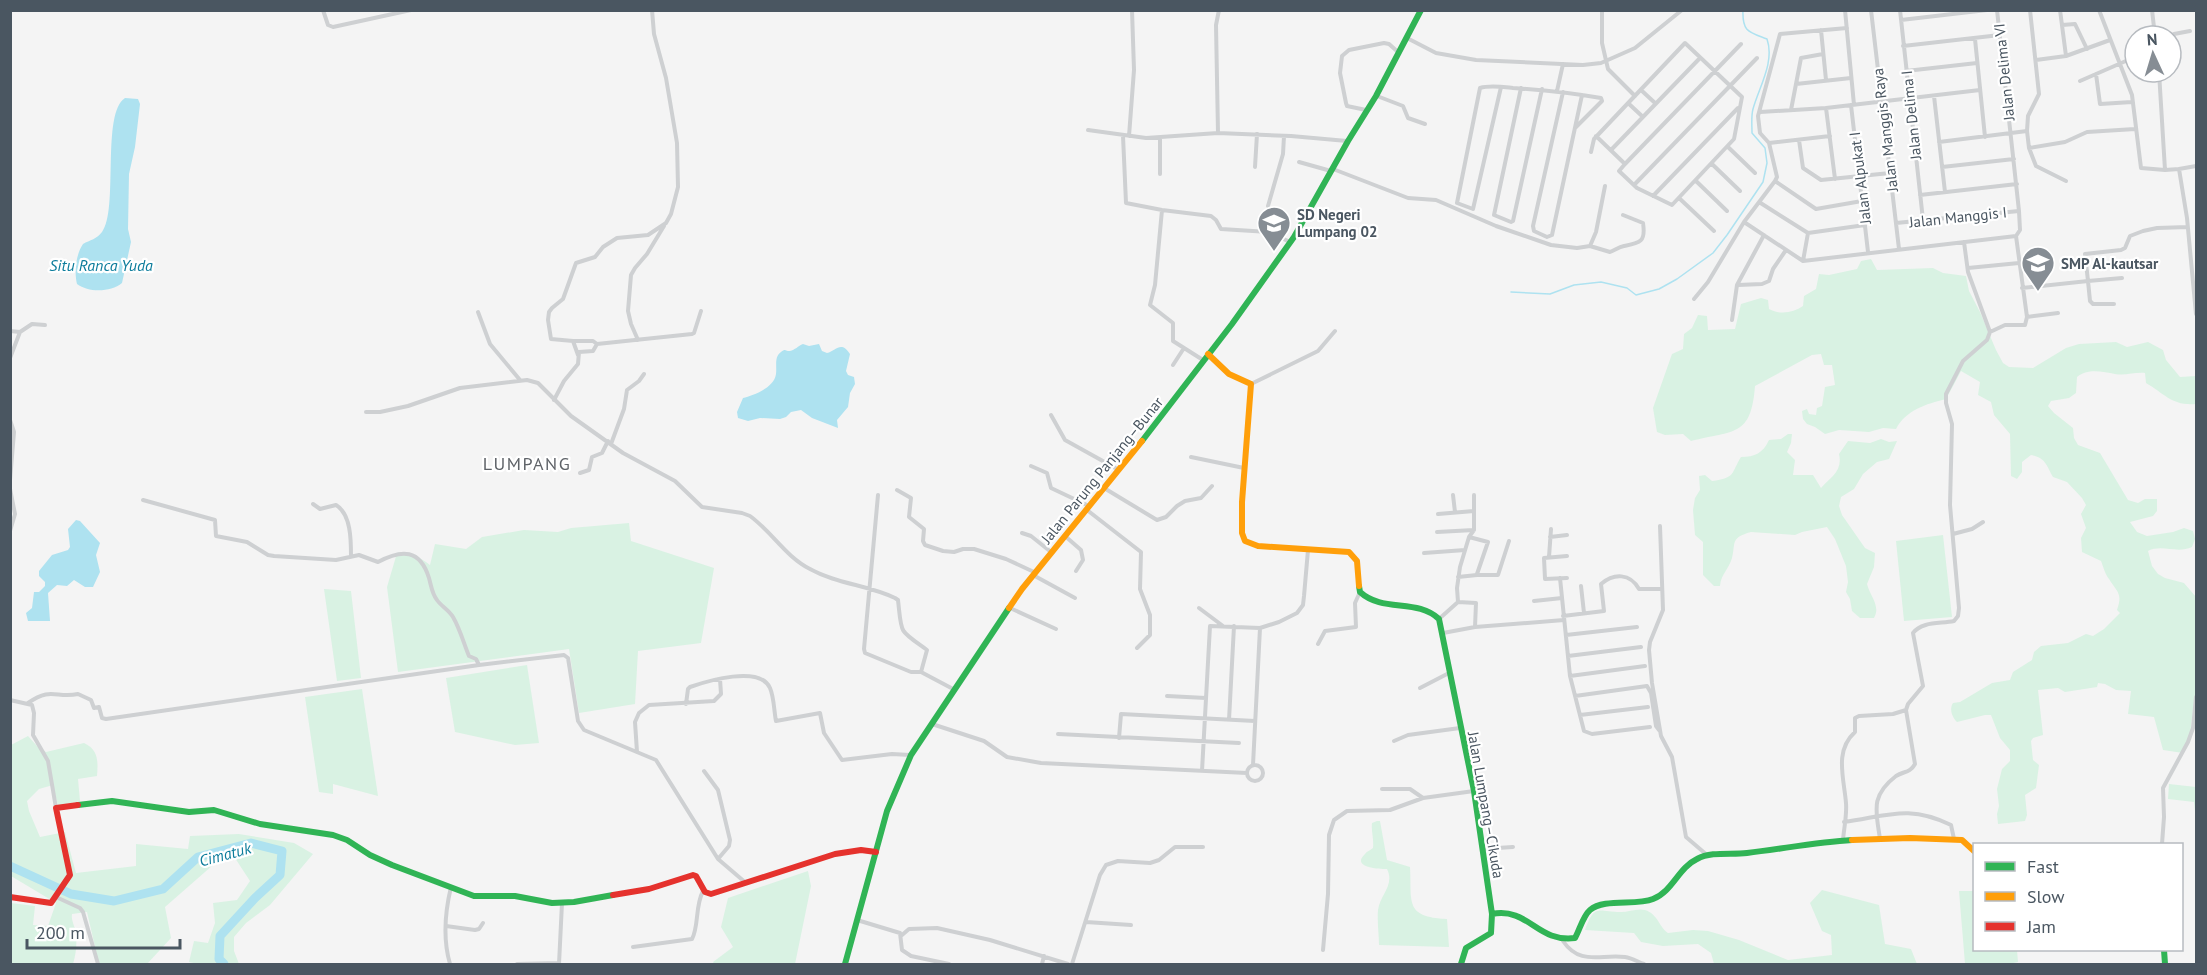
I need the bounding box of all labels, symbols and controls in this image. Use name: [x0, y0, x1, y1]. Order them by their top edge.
street label: Jalan Delima VI: [1989, 22, 2019, 123]
north arrow: [2123, 24, 2183, 84]
text: N: [2146, 29, 2158, 49]
street label: Jalan Manggis Raya: [1868, 67, 1902, 194]
street label: Jalan Delima I: [1897, 69, 1925, 162]
street label: Jalan Alpukat I: [1845, 131, 1875, 226]
street label: Jalan Manggis I: [1907, 202, 2008, 232]
school or university icon: SD Negeri Lumpang 02: [1256, 205, 1292, 252]
place label: SD Negeri Lumpang 02: [1297, 205, 1377, 241]
school or university icon: SMP Al-kautsar: [2020, 245, 2056, 292]
place label: SMP Al-kautsar: [2061, 254, 2159, 273]
water label: Situ Ranca Yuda: [49, 255, 153, 275]
street label: Jalan Parung Panjang–Bunar: [1036, 393, 1167, 548]
district label: LUMPANG: [483, 452, 571, 475]
street label: Jalan Lumpang–Cikuda: [1464, 729, 1508, 880]
water label: Cimatuk: [197, 837, 254, 871]
legend: [1973, 843, 2183, 951]
text: Fast: [2027, 855, 2059, 878]
text: Slow: [2027, 885, 2065, 908]
scale bar: [27, 912, 180, 950]
text: Jam: [2026, 915, 2056, 938]
text: 200 m: [36, 921, 85, 944]

